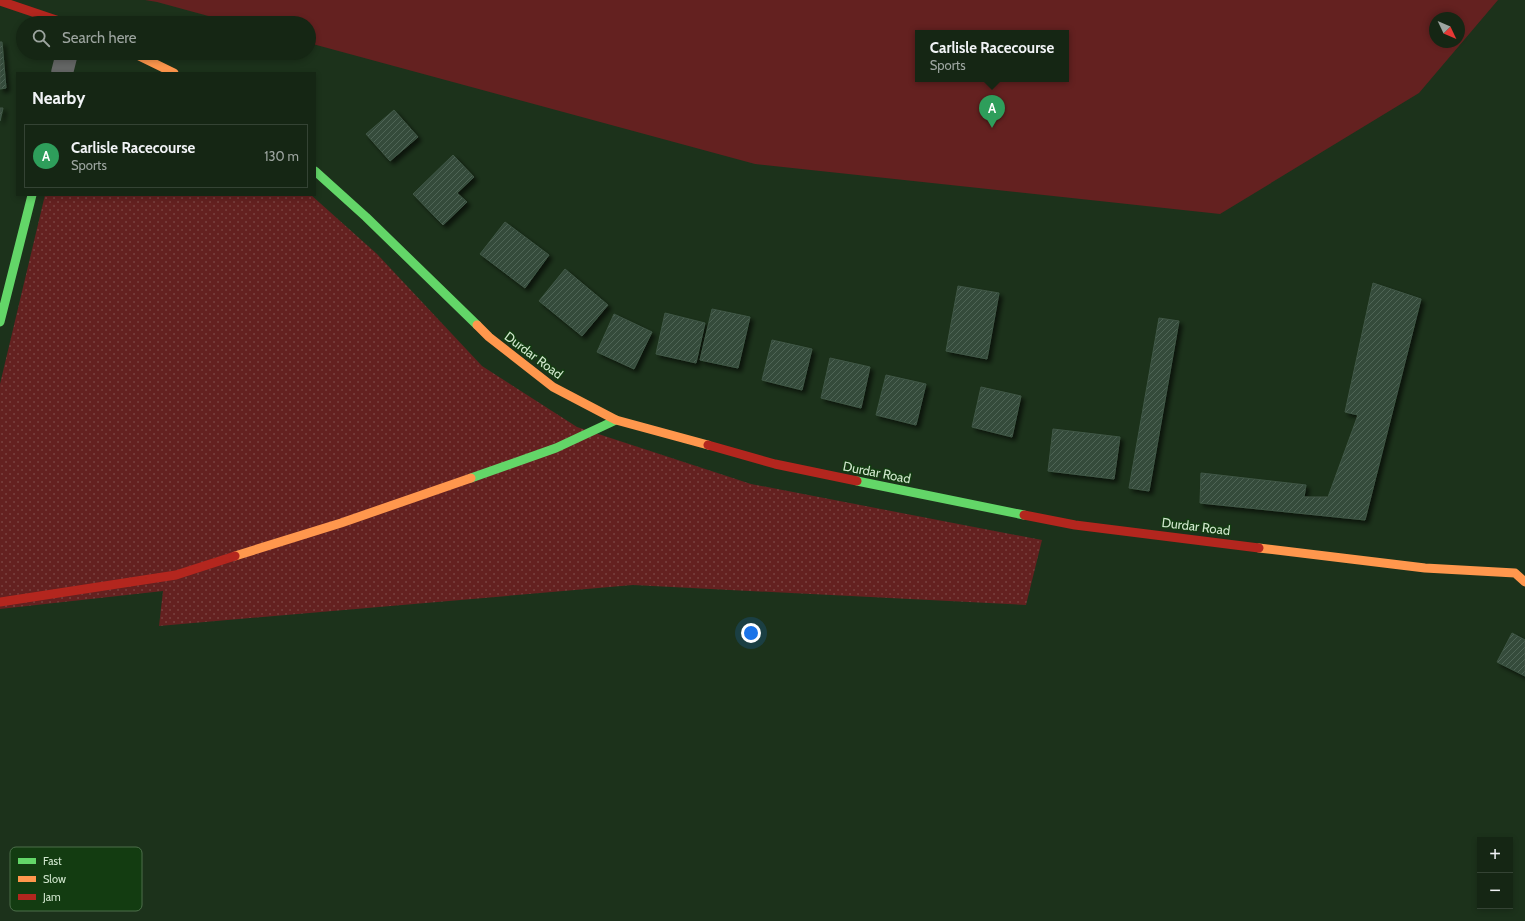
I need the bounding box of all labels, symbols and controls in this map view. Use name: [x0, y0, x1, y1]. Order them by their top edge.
north arrow: [1429, 12, 1465, 48]
search box: [16, 16, 316, 60]
icon: search: [30, 27, 52, 49]
text: Search here: [62, 29, 137, 47]
popup: [915, 30, 1069, 82]
text: Carlisle Racecourse: [930, 39, 1054, 57]
text: Sports: [930, 57, 966, 73]
text: Nearby: [32, 88, 85, 108]
pin: A: [979, 95, 1005, 128]
text: Carlisle Racecourse: [71, 139, 195, 157]
text: A: [42, 148, 50, 164]
text: 130 m: [264, 148, 299, 164]
text: Sports: [71, 157, 107, 173]
street label: Durdar Road: [502, 328, 566, 382]
street label: Durdar Road: [842, 458, 912, 486]
street label: Durdar Road: [1161, 514, 1231, 538]
your location: [741, 623, 761, 643]
map controls: [1477, 837, 1513, 909]
button: +: [1477, 837, 1513, 873]
legend: [10, 847, 142, 911]
text: Fast: [43, 854, 62, 868]
text: Slow: [43, 872, 66, 886]
button: −: [1477, 873, 1513, 909]
text: Jam: [42, 890, 61, 904]

